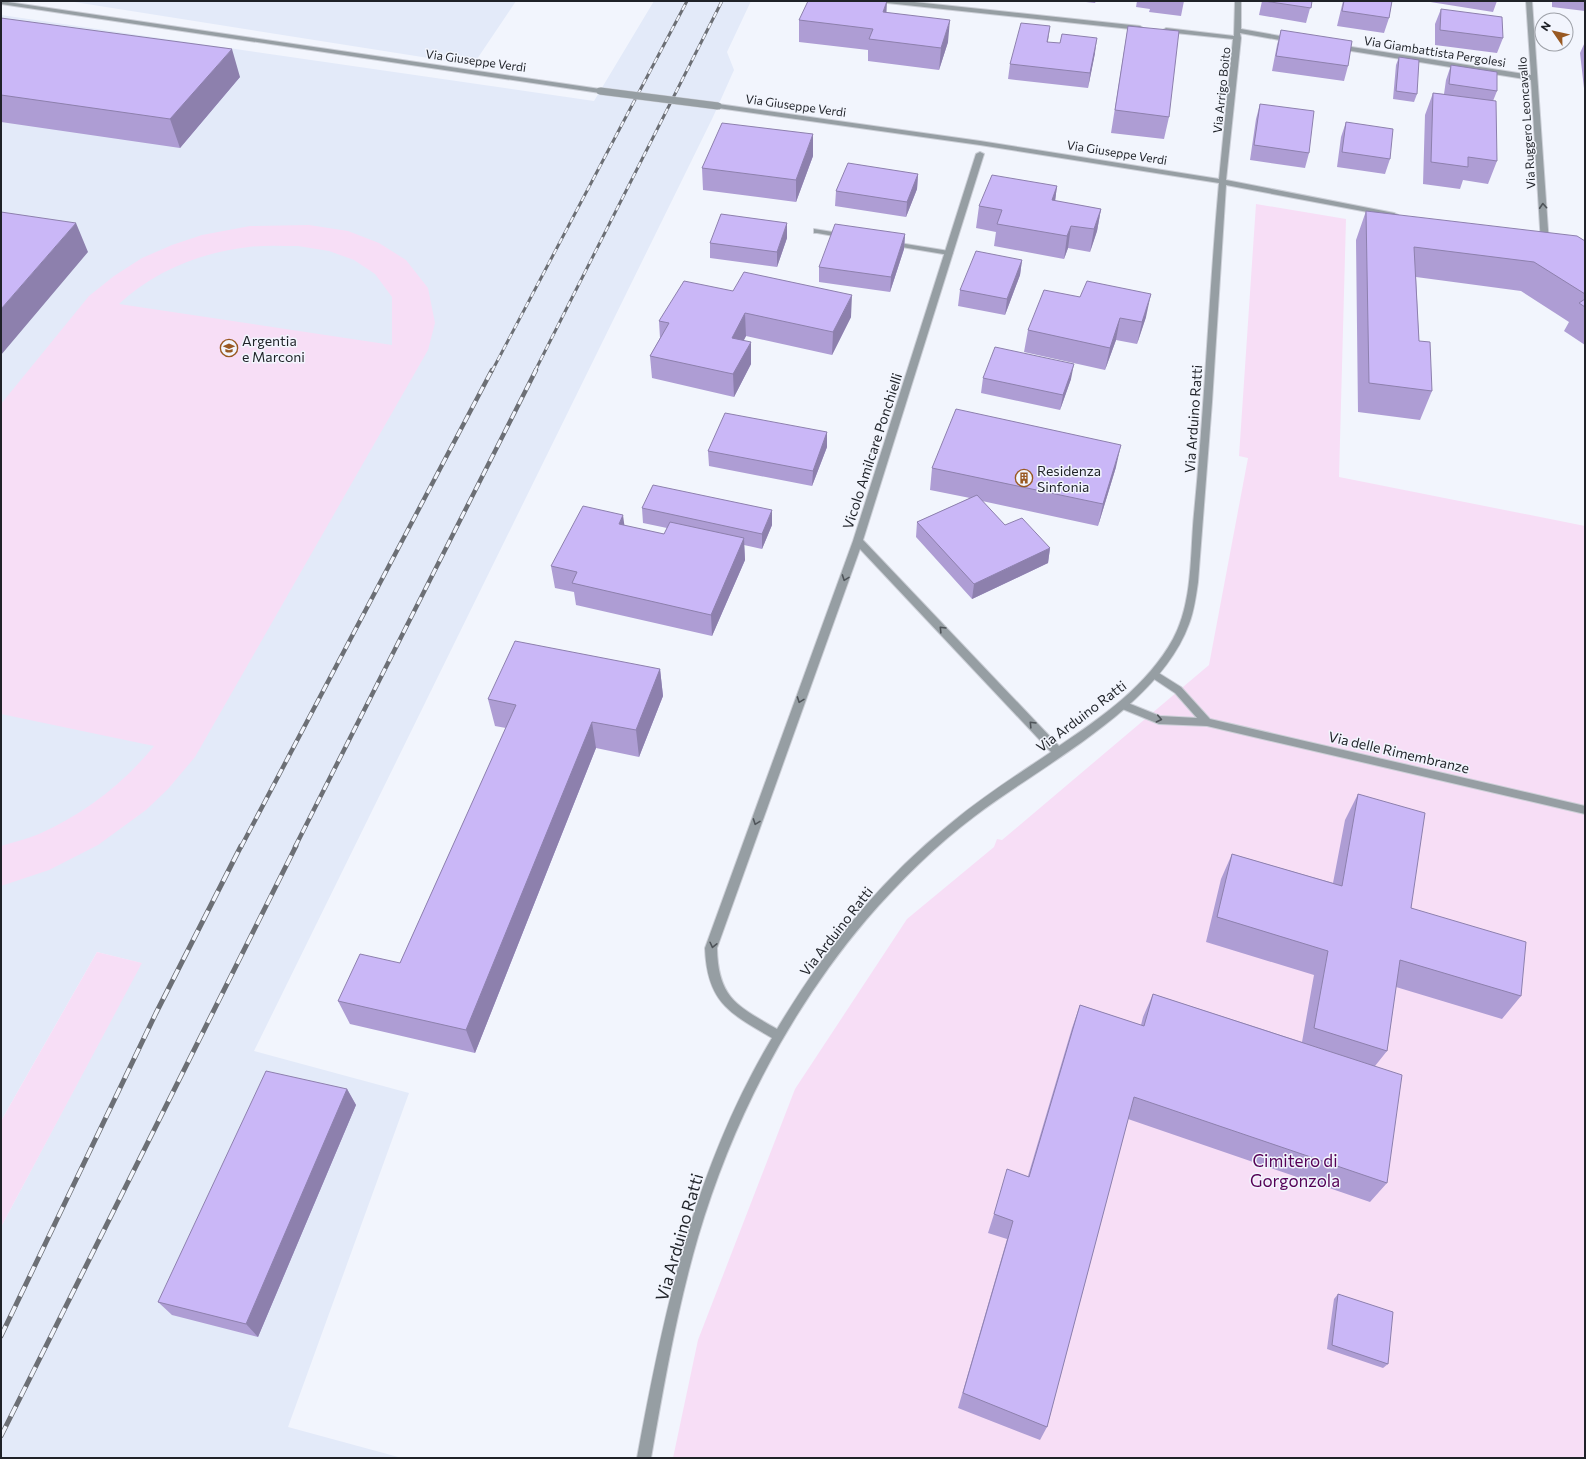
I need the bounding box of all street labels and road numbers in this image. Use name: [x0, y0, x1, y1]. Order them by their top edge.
street label: Via Giambattista Pergolesi: [1363, 33, 1507, 69]
street label: Via Giuseppe Verdi: [425, 46, 527, 74]
street label: Via Arrigo Boito: [1210, 46, 1232, 134]
street label: Via Ruggero Leoncavallo: [1514, 56, 1538, 190]
street label: Via Giuseppe Verdi: [745, 91, 847, 119]
street label: Via Giuseppe Verdi: [1066, 137, 1168, 167]
street label: Via Arduino Ratti: [1181, 364, 1205, 474]
street label: Vicolo Amilcare Ponchielli: [839, 371, 905, 531]
street label: Via Arduino Ratti: [1033, 677, 1129, 755]
street label: Via delle Rimembranze: [1327, 728, 1471, 776]
street label: Via Arduino Ratti: [796, 883, 876, 979]
street label: Via Arduino Ratti: [651, 1171, 707, 1303]

